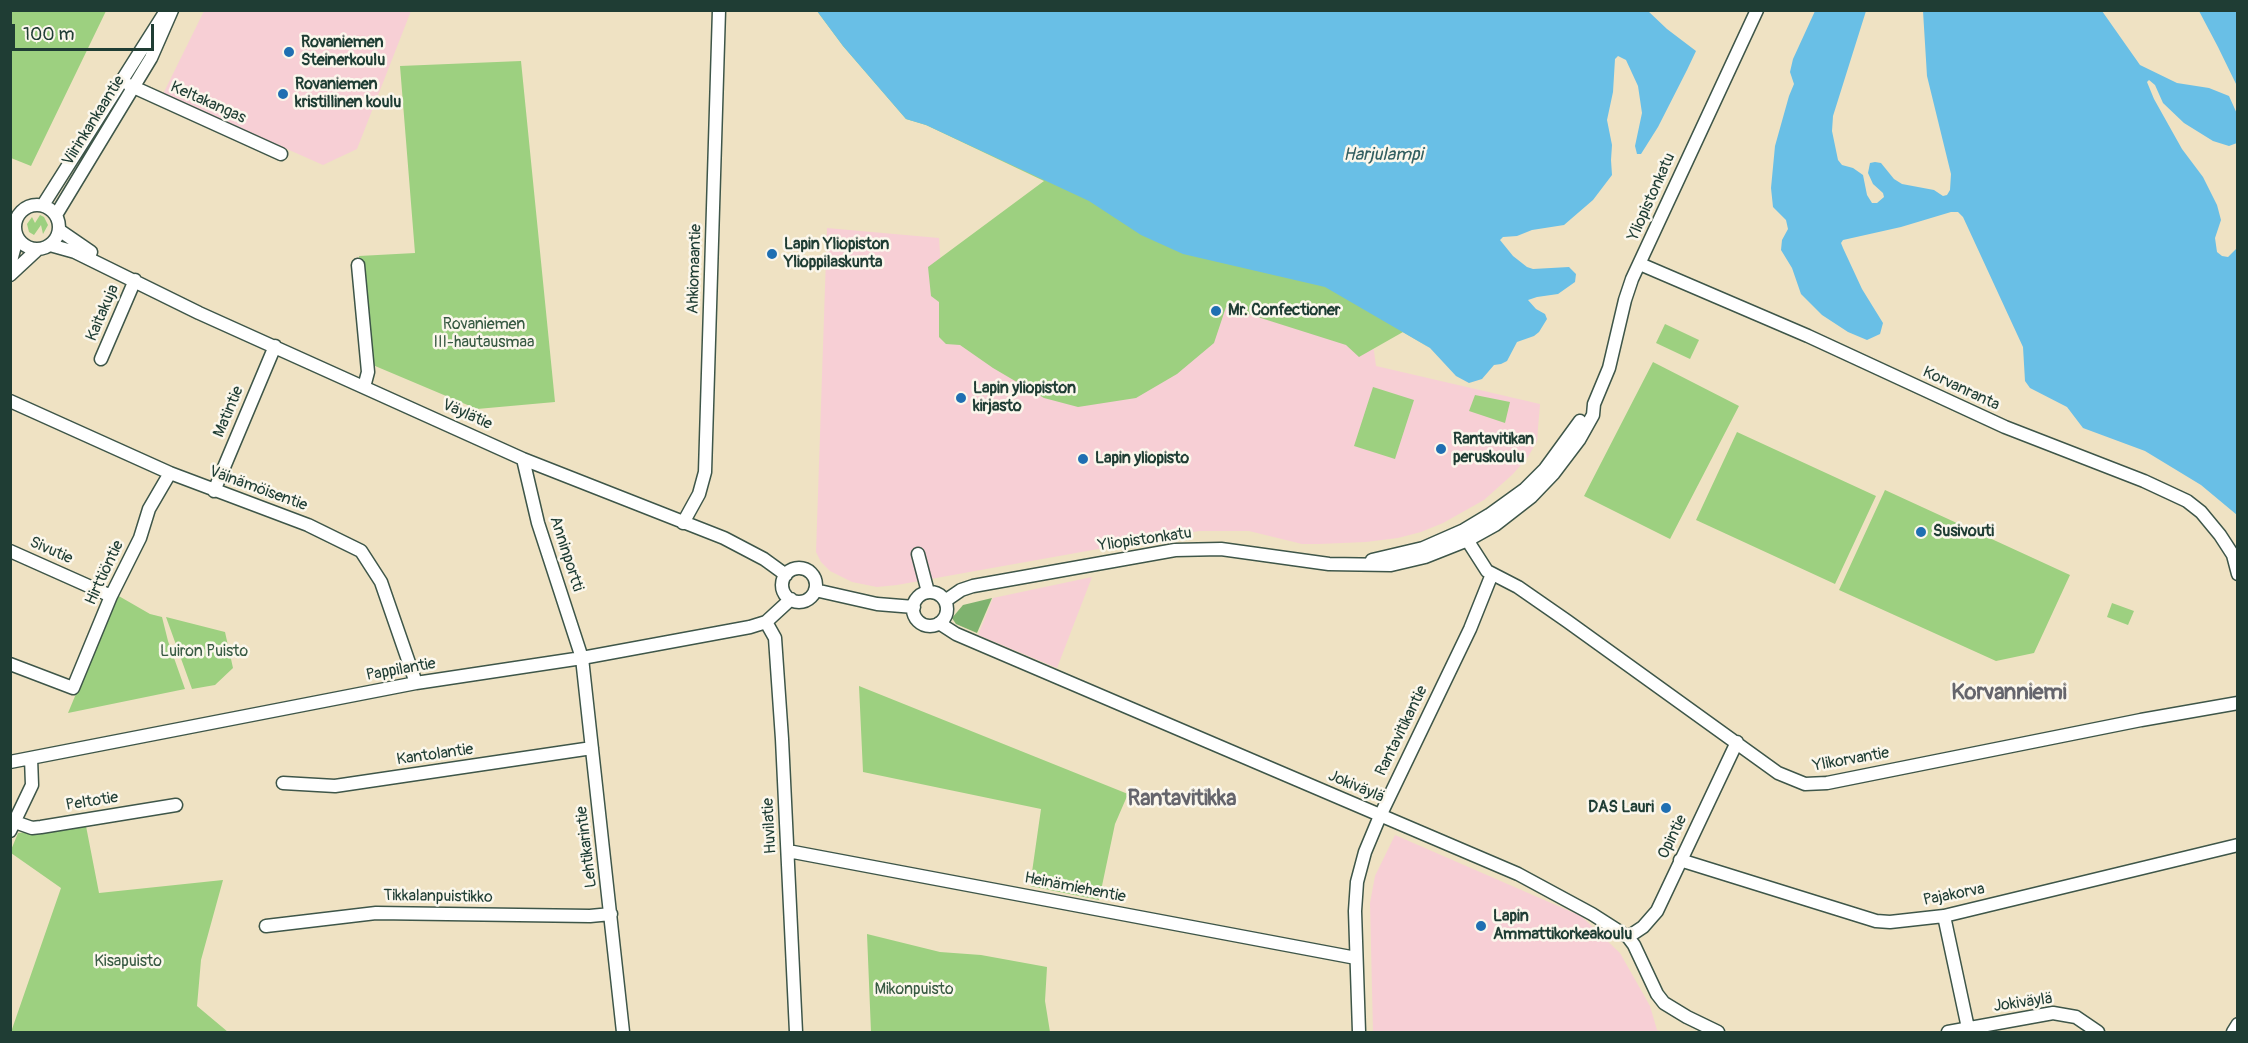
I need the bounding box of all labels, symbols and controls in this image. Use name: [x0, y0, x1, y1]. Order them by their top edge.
scale bar: [15, 12, 158, 50]
text: 100 m: [23, 23, 75, 46]
place label: Rovaniemen Steinerkoulu: [301, 33, 385, 71]
marker: Rovaniemen Steinerkoulu: [282, 45, 296, 59]
street label: Viirinkankaantie: [59, 72, 129, 170]
place label: Rovaniemen kristillinen koulu: [295, 75, 401, 113]
street label: Keltakangas: [167, 78, 249, 128]
marker: Rovaniemen kristillinen koulu: [276, 87, 290, 101]
water label: Harjulampi: [1343, 144, 1423, 166]
street label: Yliopistonkatu: [1624, 150, 1680, 244]
street label: Ahkiomaantie: [684, 224, 706, 314]
place label: Lapin Yliopiston Ylioppilaskunta: [784, 235, 889, 273]
marker: Lapin Yliopiston Ylioppilaskunta: [765, 247, 779, 261]
street label: Kaitakuja: [83, 282, 123, 344]
place label: Mr. Confectioner: [1228, 301, 1341, 321]
marker: Mr. Confectioner: [1209, 304, 1223, 318]
park label: Rovaniemen III-hautausmaa: [434, 315, 534, 353]
street label: Korvanranta: [1920, 363, 2002, 415]
place label: Lapin yliopiston kirjasto: [973, 379, 1076, 417]
street label: Matintie: [210, 384, 248, 440]
marker: Lapin yliopiston kirjasto: [954, 391, 968, 405]
street label: Väylätie: [439, 396, 495, 434]
place label: Rantavitikan peruskoulu: [1453, 430, 1534, 468]
marker: Rantavitikan peruskoulu: [1434, 442, 1448, 456]
place label: Lapin yliopisto: [1095, 449, 1189, 469]
marker: Lapin yliopisto: [1076, 452, 1090, 466]
street label: Väinämöisentie: [206, 462, 310, 516]
street label: Anninportti: [545, 514, 587, 594]
place label: Susivouti: [1933, 522, 1994, 542]
street label: Yliopistonkatu: [1097, 524, 1193, 556]
marker: Susivouti: [1914, 525, 1928, 539]
street label: Sivutie: [27, 533, 75, 569]
street label: Hirttiöntie: [82, 538, 128, 608]
park label: Luiron Puisto: [160, 642, 248, 662]
street label: Pappilantie: [365, 654, 437, 686]
district label: Korvanniemi: [1951, 680, 2067, 706]
street label: Rantavitikantie: [1372, 683, 1432, 779]
street label: Kantolantie: [395, 740, 475, 770]
street label: Ylikorvantie: [1811, 744, 1891, 776]
street label: Jokiväylä: [1325, 767, 1387, 807]
district label: Rantavitikka: [1128, 786, 1236, 812]
street label: Peltotie: [64, 788, 120, 816]
street label: Huvilatie: [759, 797, 781, 855]
place label: DAS Lauri: [1588, 798, 1654, 818]
marker: DAS Lauri: [1659, 801, 1673, 815]
street label: Lehtikarintie: [572, 805, 602, 889]
street label: Opintie: [1654, 812, 1692, 862]
street label: Heinämiehentie: [1023, 869, 1127, 907]
street label: Pajakorva: [1922, 880, 1986, 910]
street label: Tikkalanpuistikko: [383, 886, 493, 908]
place label: Lapin Ammattikorkeakoulu: [1493, 907, 1632, 945]
marker: Lapin Ammattikorkeakoulu: [1474, 919, 1488, 933]
park label: Kisapuisto: [94, 952, 162, 972]
park label: Mikonpuisto: [874, 980, 954, 1000]
street label: Jokiväylä: [1992, 989, 2054, 1017]

